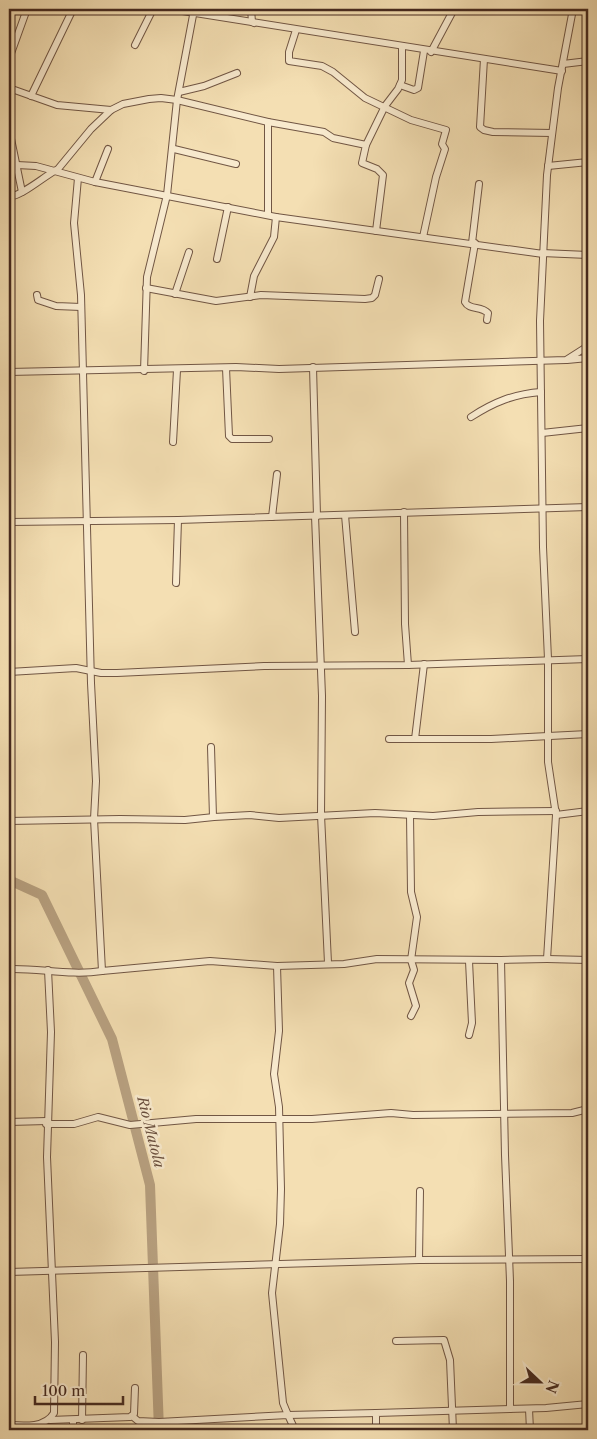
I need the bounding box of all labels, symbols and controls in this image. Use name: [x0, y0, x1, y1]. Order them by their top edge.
water label: Rio Matola: [133, 1094, 169, 1170]
north arrow: [514, 1356, 564, 1406]
scale bar: [35, 1374, 122, 1406]
text: N: [541, 1378, 563, 1396]
text: 100 m: [42, 1381, 85, 1400]

